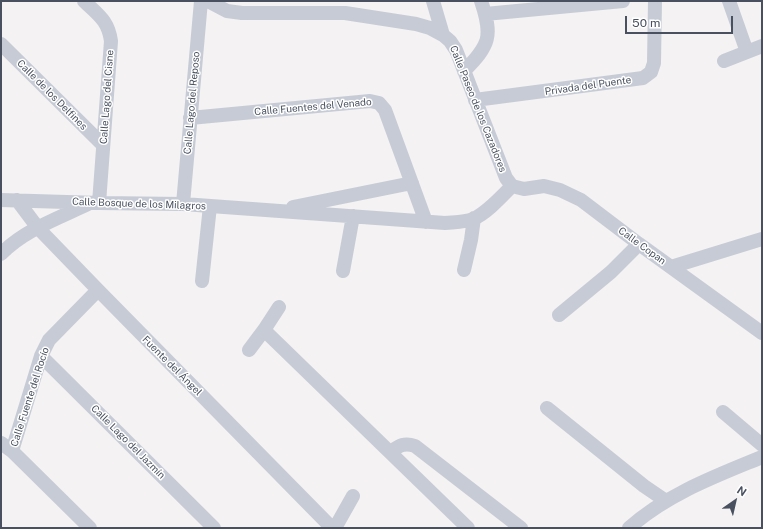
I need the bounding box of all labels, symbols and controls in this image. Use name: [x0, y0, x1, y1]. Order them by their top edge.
scale bar: [627, 8, 735, 34]
text: 50 m: [632, 16, 660, 30]
street label: Calle Paseo de los Cazadores: [447, 44, 509, 174]
street label: Calle Lago del Cisne: [98, 50, 116, 144]
street label: Calle Lago del Reposo: [182, 51, 202, 155]
street label: Calle de los Delfines: [14, 57, 90, 133]
street label: Privada del Puente: [544, 74, 632, 98]
street label: Calle Fuentes del Venado: [254, 96, 372, 118]
street label: Calle Bosque de los Milagros: [72, 196, 206, 212]
street label: Calle Copan: [616, 225, 668, 267]
street label: Fuente del Ángel: [140, 334, 204, 398]
street label: Calle Fuente del Rocío: [8, 346, 52, 448]
street label: Calle Lago del Jazmín: [89, 403, 167, 481]
north arrow: [715, 481, 755, 521]
text: N: [735, 484, 749, 498]

